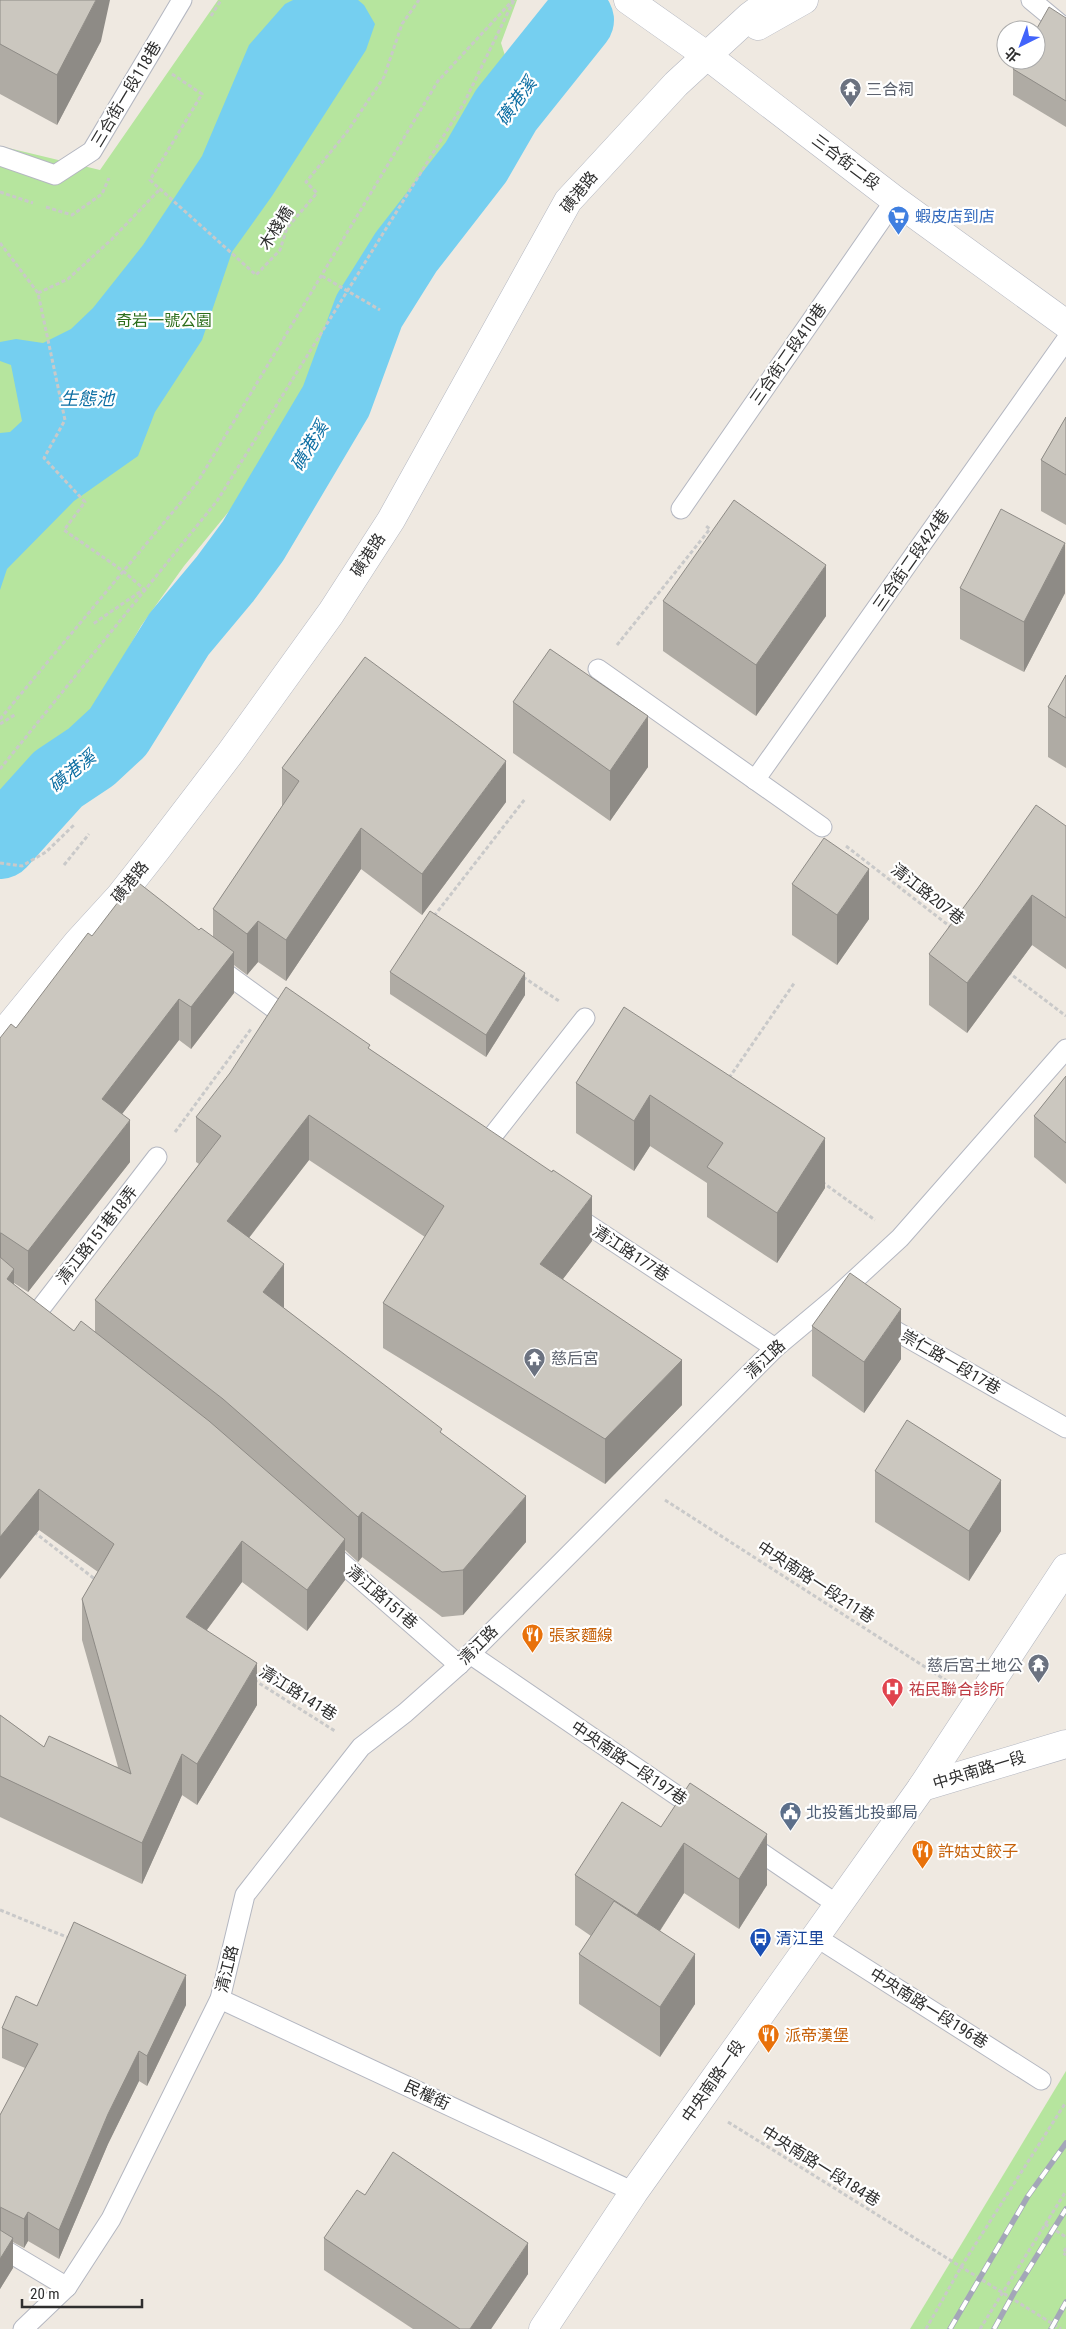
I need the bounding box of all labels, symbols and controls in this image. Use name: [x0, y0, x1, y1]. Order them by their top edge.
north arrow: [996, 20, 1046, 70]
street label: 三合街一段118巷: [87, 38, 165, 150]
text: 北: [1002, 44, 1023, 65]
water label: 磺港溪: [492, 71, 542, 129]
temple icon: 三合祠: [838, 77, 862, 108]
place label: 三合祠: [866, 80, 914, 99]
street label: 三合街二段: [808, 130, 884, 194]
street label: 磺港路: [557, 167, 601, 217]
street label: 木棧橋: [255, 203, 297, 253]
supermarket icon: 蝦皮店到店: [887, 204, 911, 235]
place label: 蝦皮店到店: [915, 207, 995, 226]
street label: 三合街二段410巷: [746, 300, 830, 408]
park label: 奇岩一號公園: [116, 311, 212, 330]
water label: 生態池: [60, 388, 116, 409]
water label: 磺港溪: [286, 415, 333, 475]
street label: 三合街二段424巷: [869, 506, 953, 614]
street label: 磺港路: [347, 530, 389, 580]
water label: 磺港溪: [44, 744, 102, 796]
street label: 磺港路: [108, 857, 152, 907]
street label: 清江路207巷: [888, 860, 968, 928]
street label: 清江路151巷18弄: [53, 1182, 141, 1288]
street label: 清江路177巷: [589, 1221, 673, 1285]
street label: 崇仁路一段17巷: [898, 1326, 1004, 1398]
street label: 清江路: [741, 1336, 789, 1382]
temple icon: 慈后宮: [523, 1346, 547, 1377]
place label: 慈后宮: [551, 1349, 599, 1368]
street label: 中央南路一段211巷: [754, 1537, 878, 1627]
street label: 清江路151巷: [343, 1561, 421, 1633]
street label: 清江路: [454, 1621, 502, 1669]
restaurant icon: 張家麵線: [521, 1623, 545, 1654]
place label: 張家麵線: [549, 1626, 613, 1645]
temple icon: 慈后宮土地公: [1027, 1653, 1051, 1684]
place label: 慈后宮土地公: [927, 1656, 1023, 1675]
street label: 清江路141巷: [256, 1662, 340, 1724]
hospital icon: 祐民聯合診所: [881, 1677, 905, 1708]
place label: 祐民聯合診所: [909, 1680, 1005, 1699]
street label: 中央南路一段197巷: [567, 1717, 691, 1809]
street label: 中央南路一段: [930, 1747, 1028, 1793]
public building icon: 北投舊北投郵局: [778, 1800, 802, 1831]
place label: 北投舊北投郵局: [806, 1803, 918, 1822]
restaurant icon: 許姑丈餃子: [910, 1839, 934, 1870]
place label: 許姑丈餃子: [938, 1842, 1018, 1861]
bus stop icon: 清江里: [748, 1926, 772, 1957]
place label: 清江里: [776, 1929, 824, 1948]
street label: 清江路: [212, 1943, 242, 1995]
street label: 中央南路一段196巷: [866, 1964, 992, 2052]
restaurant icon: 派帝漢堡: [757, 2023, 781, 2054]
place label: 派帝漢堡: [785, 2026, 849, 2045]
street label: 中央南路一段: [678, 2036, 748, 2126]
street label: 民權街: [401, 2076, 453, 2114]
street label: 中央南路一段184巷: [758, 2122, 884, 2210]
scale bar: [22, 2276, 142, 2308]
text: 20 m: [30, 2285, 60, 2303]

